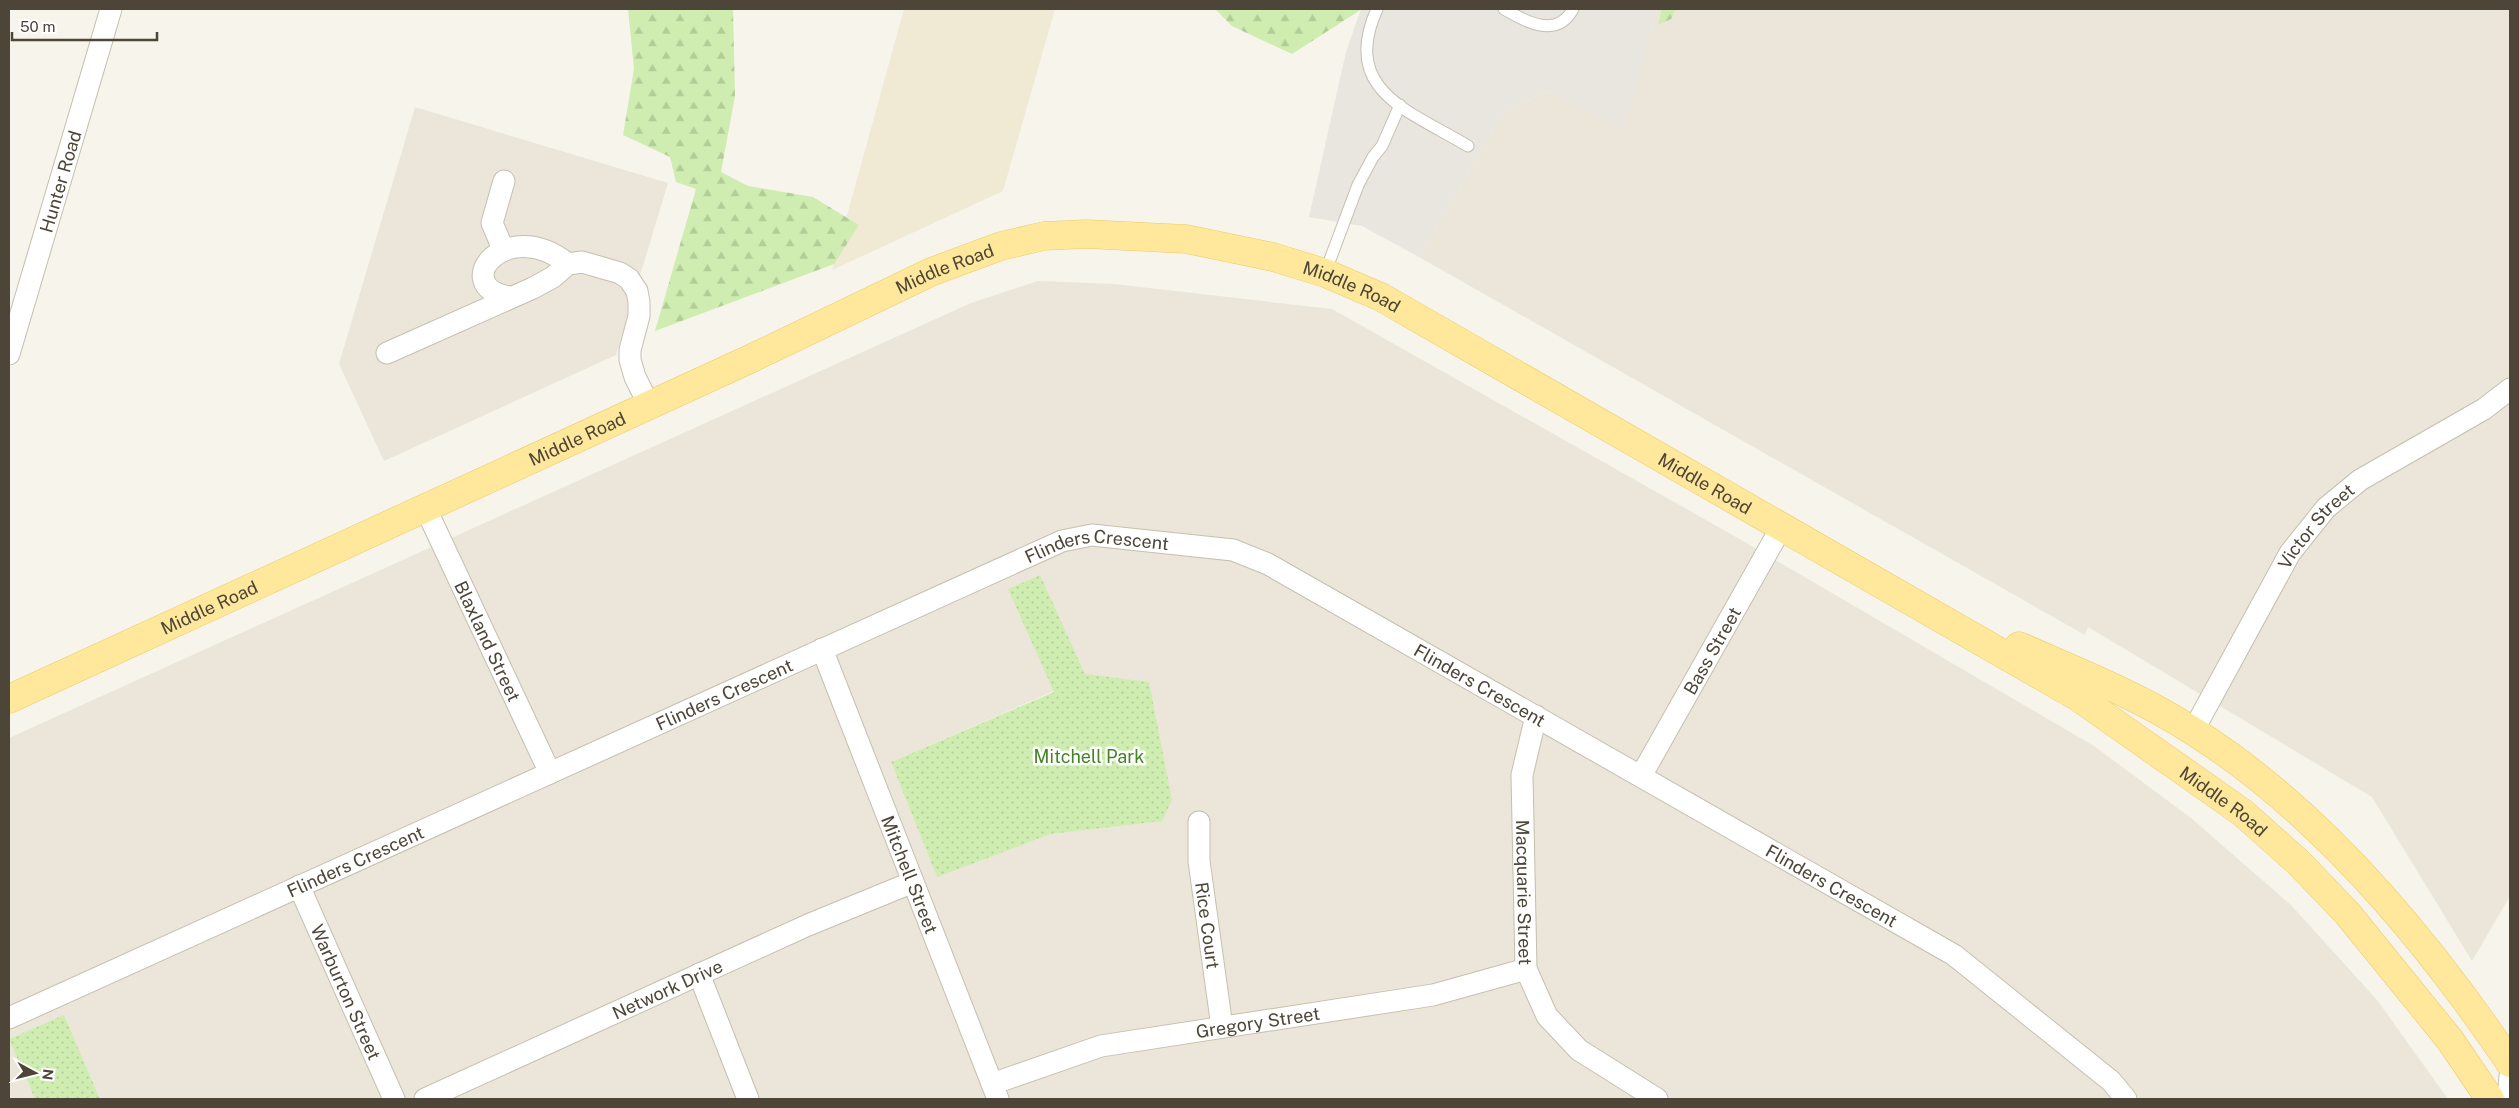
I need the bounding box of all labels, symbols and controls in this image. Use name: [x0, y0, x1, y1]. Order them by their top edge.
scale bar: [12, 10, 158, 42]
text: 50 m: [20, 18, 55, 35]
street label: Hunter Road: [35, 128, 85, 235]
street label: Middle Road: [892, 239, 997, 298]
street label: Middle Road: [1300, 256, 1404, 316]
street label: Middle Road: [525, 407, 629, 470]
street label: Middle Road: [1655, 448, 1756, 518]
street label: Victor Street: [2273, 479, 2358, 572]
street label: Flinders Crescent: [1021, 524, 1170, 567]
street label: Middle Road: [157, 576, 261, 639]
street label: Blaxland Street: [451, 577, 525, 705]
street label: Bass Street: [1679, 603, 1745, 698]
street label: Flinders Crescent: [1410, 639, 1549, 731]
street label: Flinders Crescent: [652, 654, 796, 734]
park label: Mitchell Park: [1034, 746, 1144, 767]
street label: Middle Road: [2176, 761, 2272, 840]
street label: Mitchell Street: [878, 812, 943, 936]
street label: Macquarie Street: [1512, 819, 1536, 965]
street label: Flinders Crescent: [283, 821, 427, 901]
street label: Flinders Crescent: [1762, 840, 1901, 931]
street label: Rice Court: [1192, 881, 1224, 970]
street label: Warburton Street: [307, 921, 386, 1063]
street label: Network Drive: [609, 955, 726, 1023]
street label: Gregory Street: [1194, 1002, 1321, 1042]
north arrow: [10, 1048, 60, 1098]
text: N: [39, 1068, 57, 1081]

